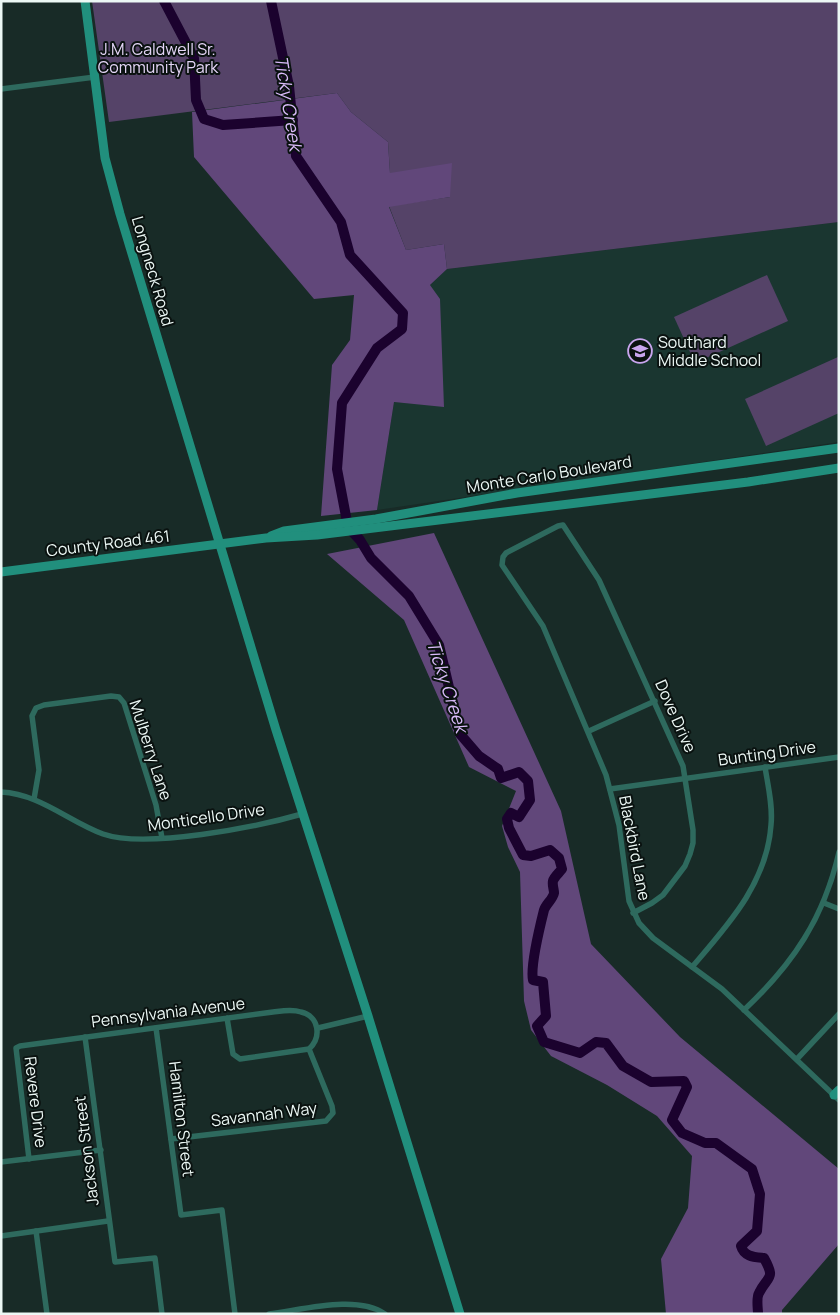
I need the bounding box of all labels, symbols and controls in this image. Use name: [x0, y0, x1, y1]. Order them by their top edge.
park label: J.M. Caldwell Sr. Community Park: [98, 38, 219, 78]
water label: Ticky Creek: [270, 54, 309, 155]
street label: Longneck Road: [127, 213, 179, 329]
place label: Southard Middle School: [658, 331, 761, 371]
school or university icon: Southard Middle School: [627, 338, 653, 364]
street label: Monte Carlo Boulevard: [465, 450, 633, 498]
street label: County Road 461: [45, 525, 171, 561]
water label: Ticky Creek: [422, 637, 475, 738]
street label: Dove Drive: [650, 676, 702, 756]
street label: Mulberry Lane: [124, 697, 178, 803]
street label: Bunting Drive: [717, 735, 817, 771]
street label: Blackbird Lane: [614, 794, 656, 902]
street label: Monticello Drive: [146, 798, 266, 836]
street label: Pennsylvania Avenue: [90, 992, 246, 1032]
street label: Revere Drive: [19, 1055, 53, 1149]
street label: Hamilton Street: [164, 1060, 200, 1178]
street label: Jackson Street: [68, 1095, 104, 1207]
street label: Savannah Way: [210, 1097, 319, 1131]

